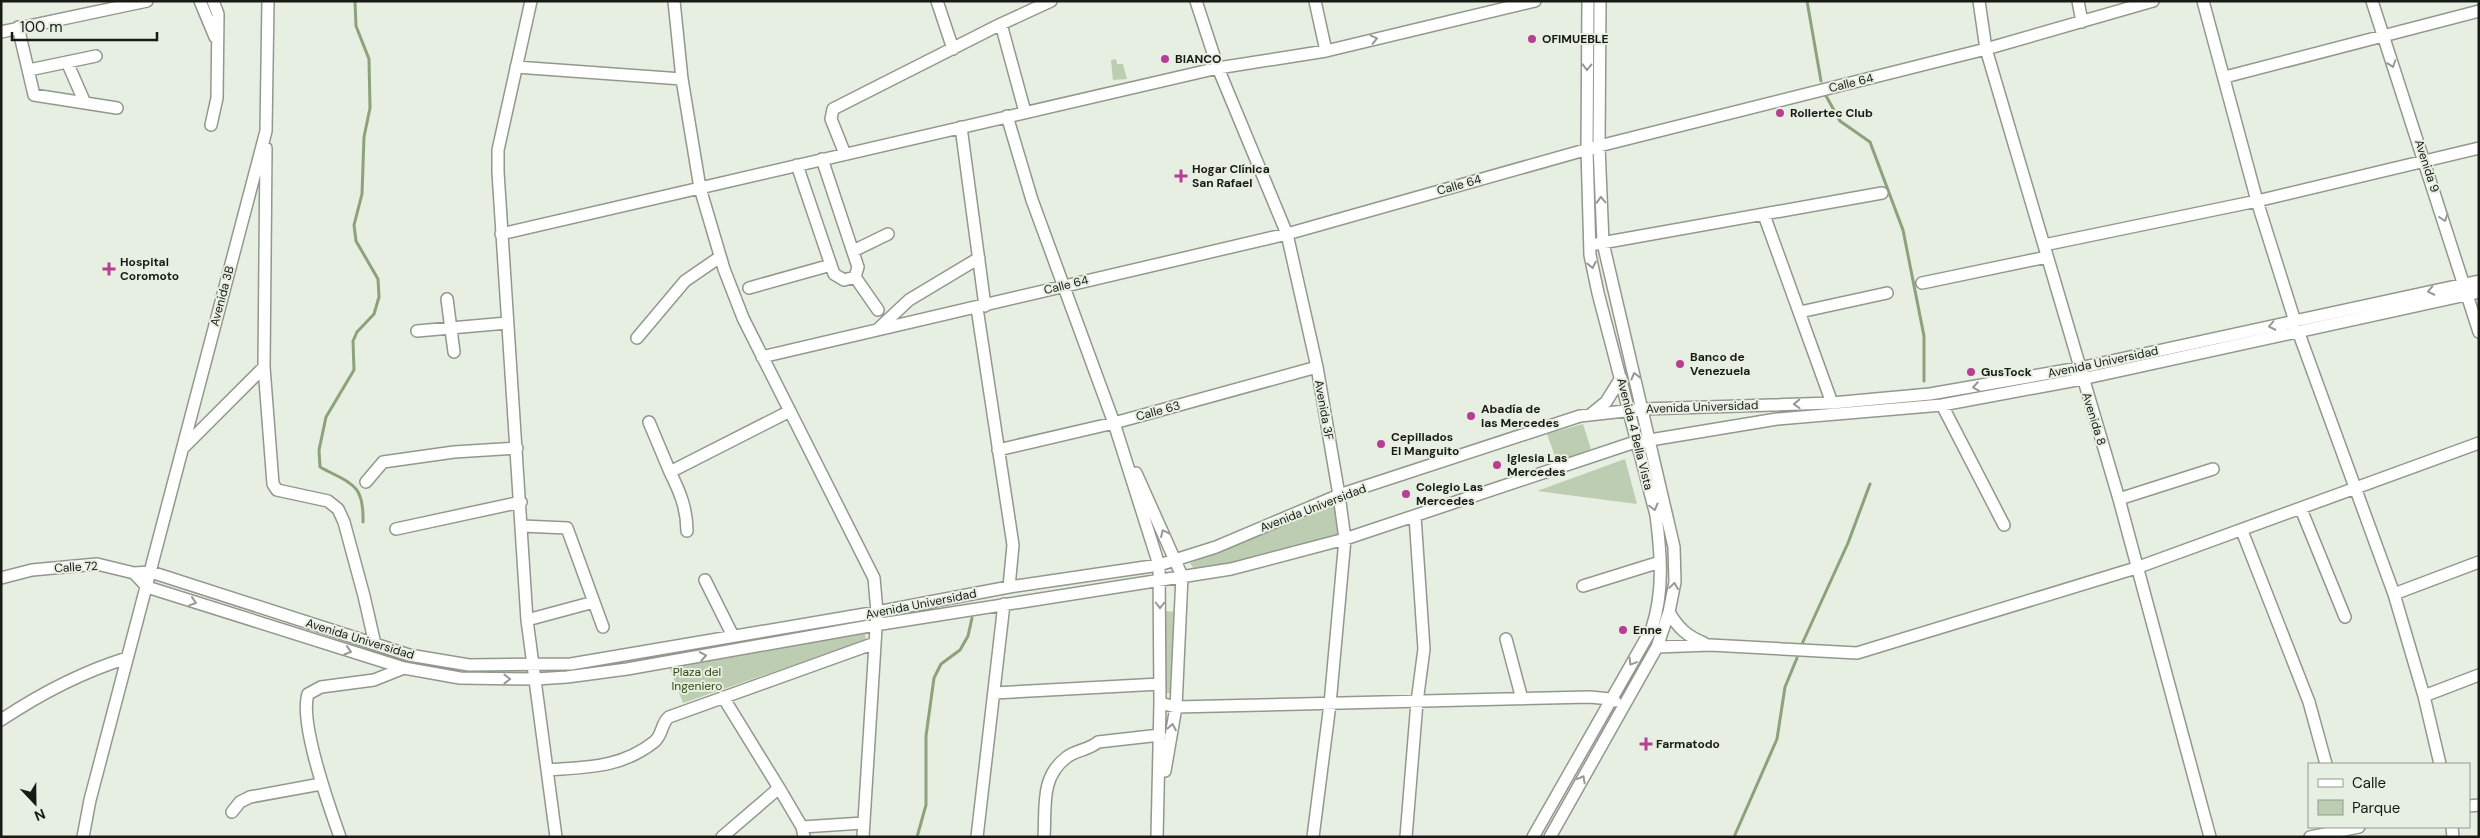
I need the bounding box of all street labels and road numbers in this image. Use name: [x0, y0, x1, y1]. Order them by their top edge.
street label: Calle 64: [1827, 70, 1875, 96]
street label: Avenida 9: [2411, 137, 2443, 195]
street label: Calle 64: [1435, 171, 1483, 199]
street label: Avenida 3B: [206, 264, 238, 328]
street label: Calle 64: [1042, 272, 1090, 298]
street label: Avenida Universidad: [2046, 342, 2160, 382]
street label: Avenida 4 Bella Vista: [1613, 376, 1657, 492]
street label: Avenida 3F: [1311, 379, 1337, 442]
street label: Avenida 8: [2078, 391, 2110, 447]
street label: Calle 63: [1134, 397, 1182, 425]
street label: Avenida Universidad: [1645, 397, 1759, 417]
street label: Avenida Universidad: [1258, 480, 1368, 536]
street label: Calle 72: [54, 558, 98, 576]
street label: Avenida Universidad: [864, 585, 978, 623]
street label: Avenida Universidad: [304, 615, 416, 663]

